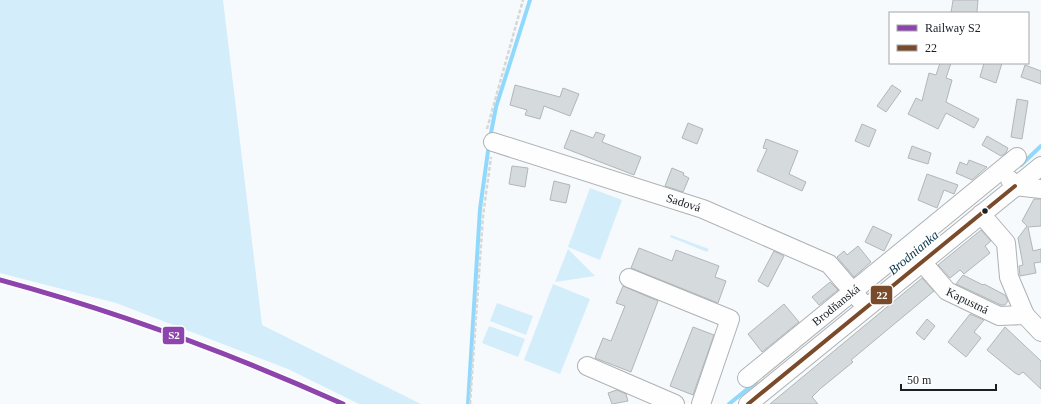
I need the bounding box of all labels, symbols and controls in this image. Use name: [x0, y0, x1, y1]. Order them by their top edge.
legend: [889, 12, 1029, 64]
text: Railway S2: [925, 21, 981, 35]
text: 22: [925, 41, 937, 55]
street label: Sadová: [665, 191, 703, 215]
unlabelled marker: [980, 206, 990, 216]
water label: Brodnianka: [885, 227, 942, 278]
street label: Brodňanská: [809, 281, 863, 329]
line badge: 22: [870, 285, 893, 305]
street label: Kapustná: [944, 285, 992, 317]
text: 22: [877, 289, 888, 301]
line badge: S2: [162, 326, 185, 345]
text: S2: [168, 329, 180, 341]
scale bar: [901, 366, 996, 392]
text: 50 m: [907, 373, 932, 387]

